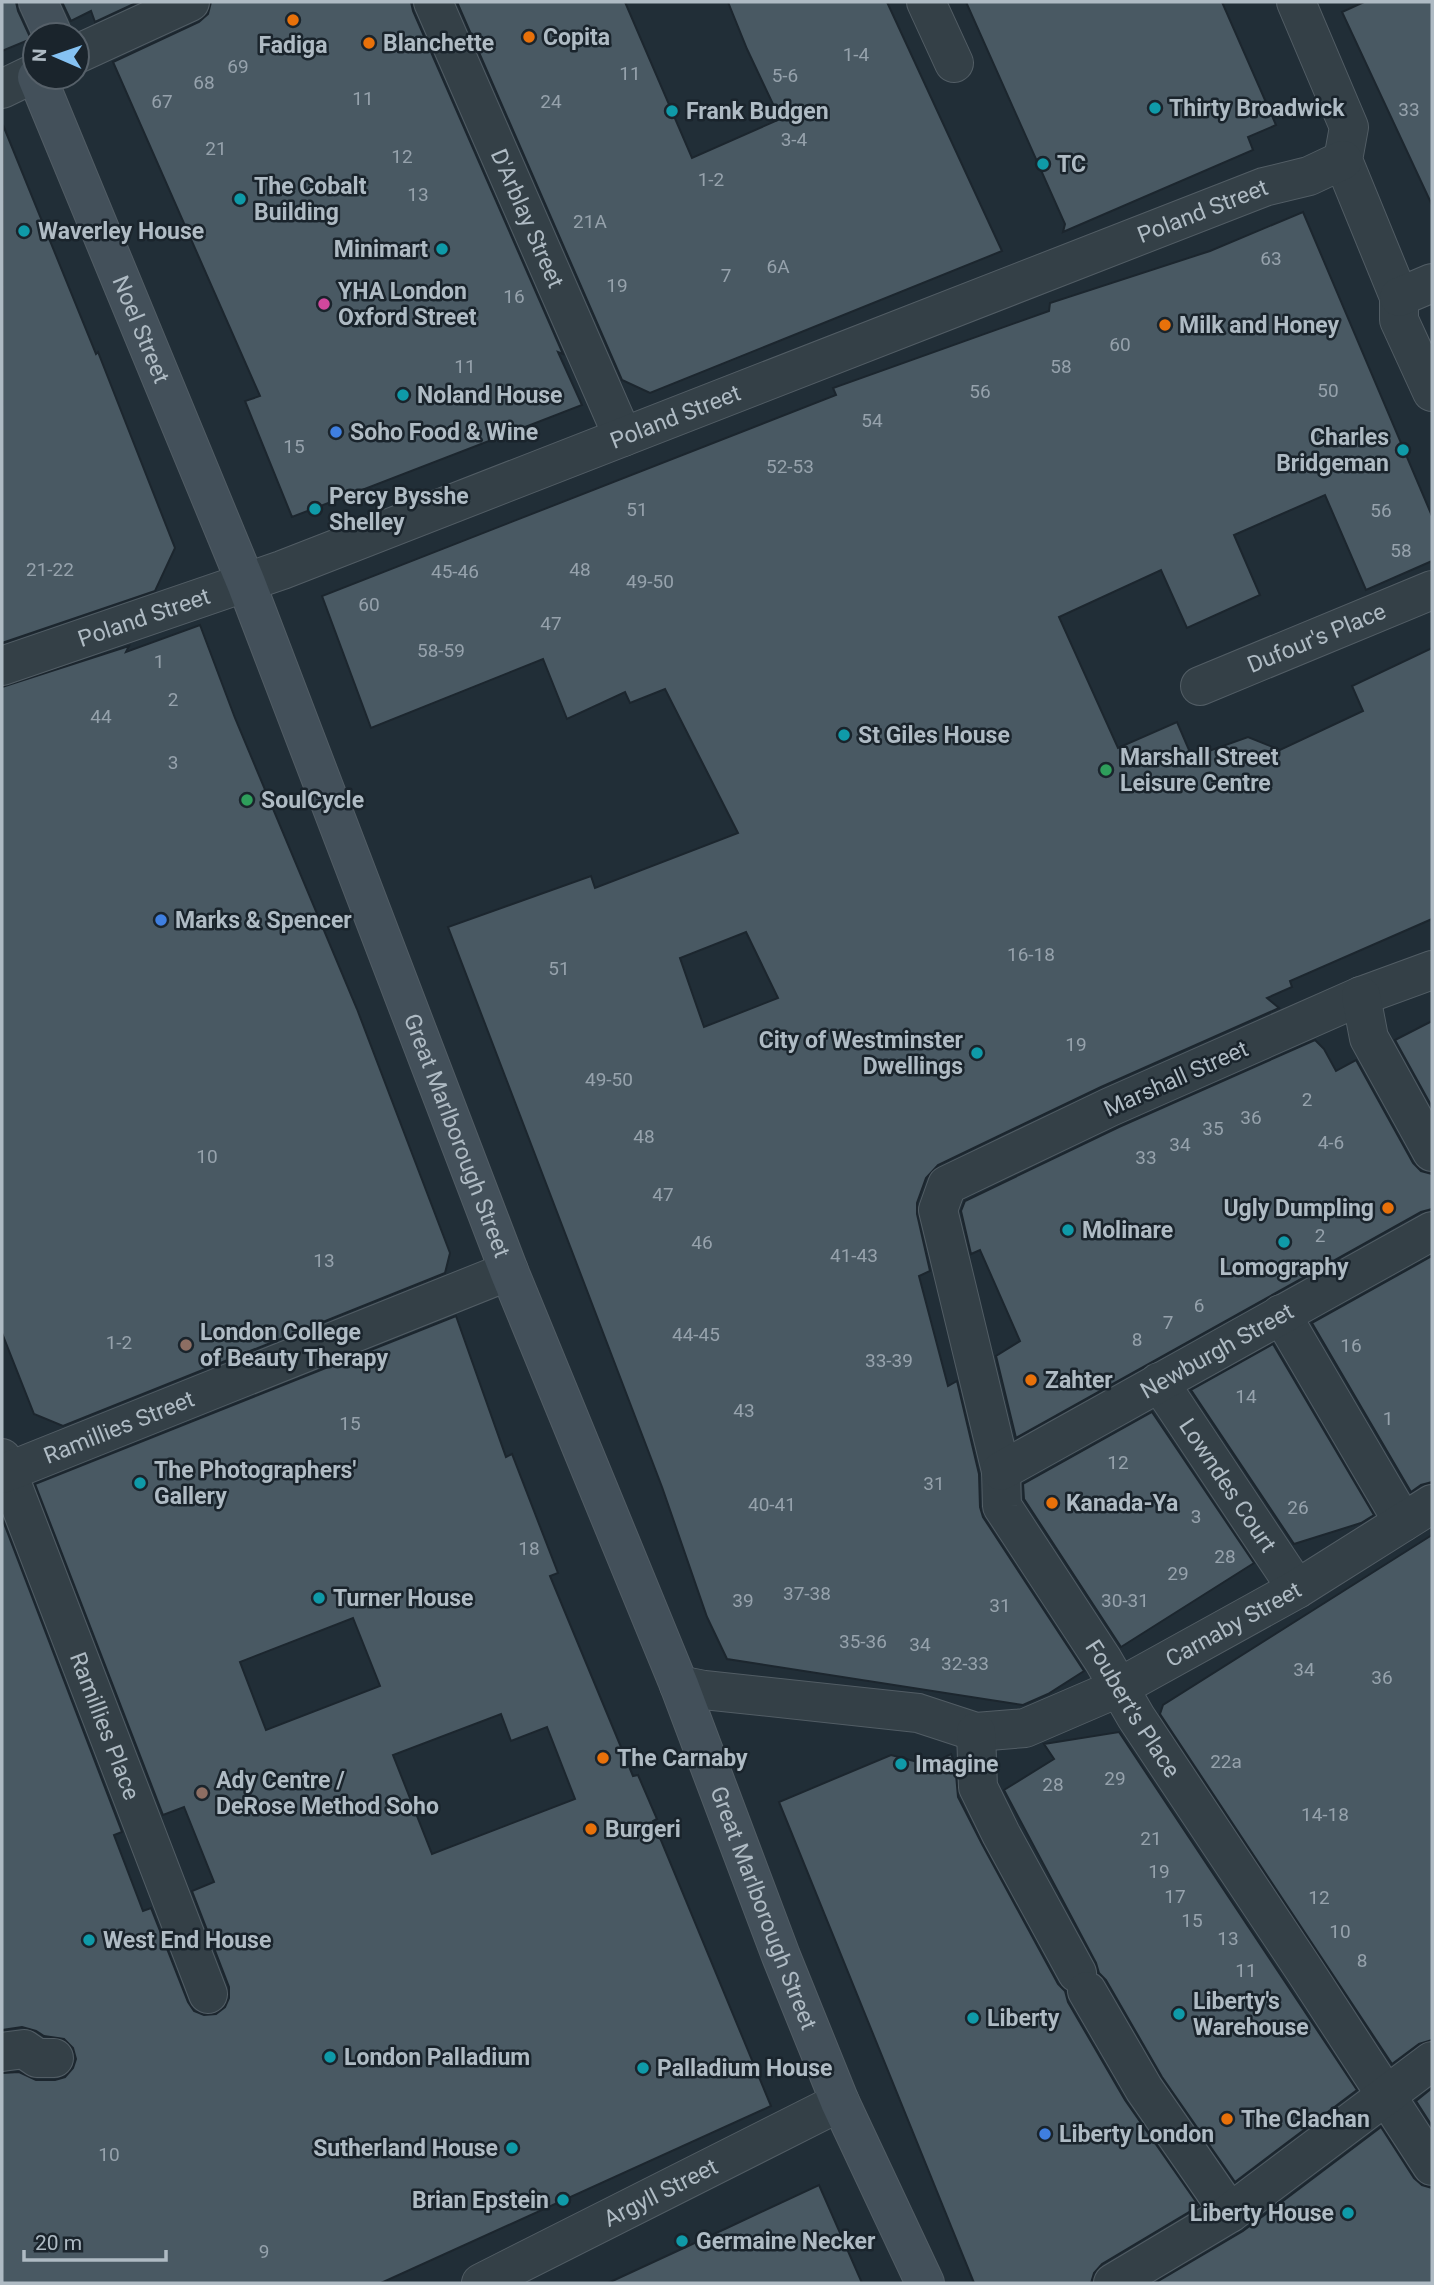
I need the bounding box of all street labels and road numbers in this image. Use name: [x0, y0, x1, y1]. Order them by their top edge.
street label: D'Arblay Street: [485, 145, 570, 292]
street label: Poland Street: [1133, 173, 1272, 249]
street label: Noel Street: [107, 272, 175, 387]
street label: Poland Street: [606, 379, 744, 454]
street label: Poland Street: [74, 582, 213, 652]
street label: Dufour's Place: [1243, 597, 1390, 678]
street label: Great Marlborough Street: [398, 1010, 516, 1261]
street label: Marshall Street: [1100, 1035, 1252, 1123]
street label: Newburgh Street: [1135, 1297, 1298, 1404]
street label: Ramillies Street: [40, 1385, 198, 1469]
street label: Lowndes Court: [1174, 1413, 1282, 1557]
street label: Carnaby Street: [1161, 1576, 1306, 1672]
street label: Foubert's Place: [1080, 1635, 1186, 1782]
street label: Ramillies Place: [64, 1648, 146, 1804]
street label: Great Marlborough Street: [705, 1782, 823, 2034]
street label: Argyll Street: [599, 2153, 722, 2232]

